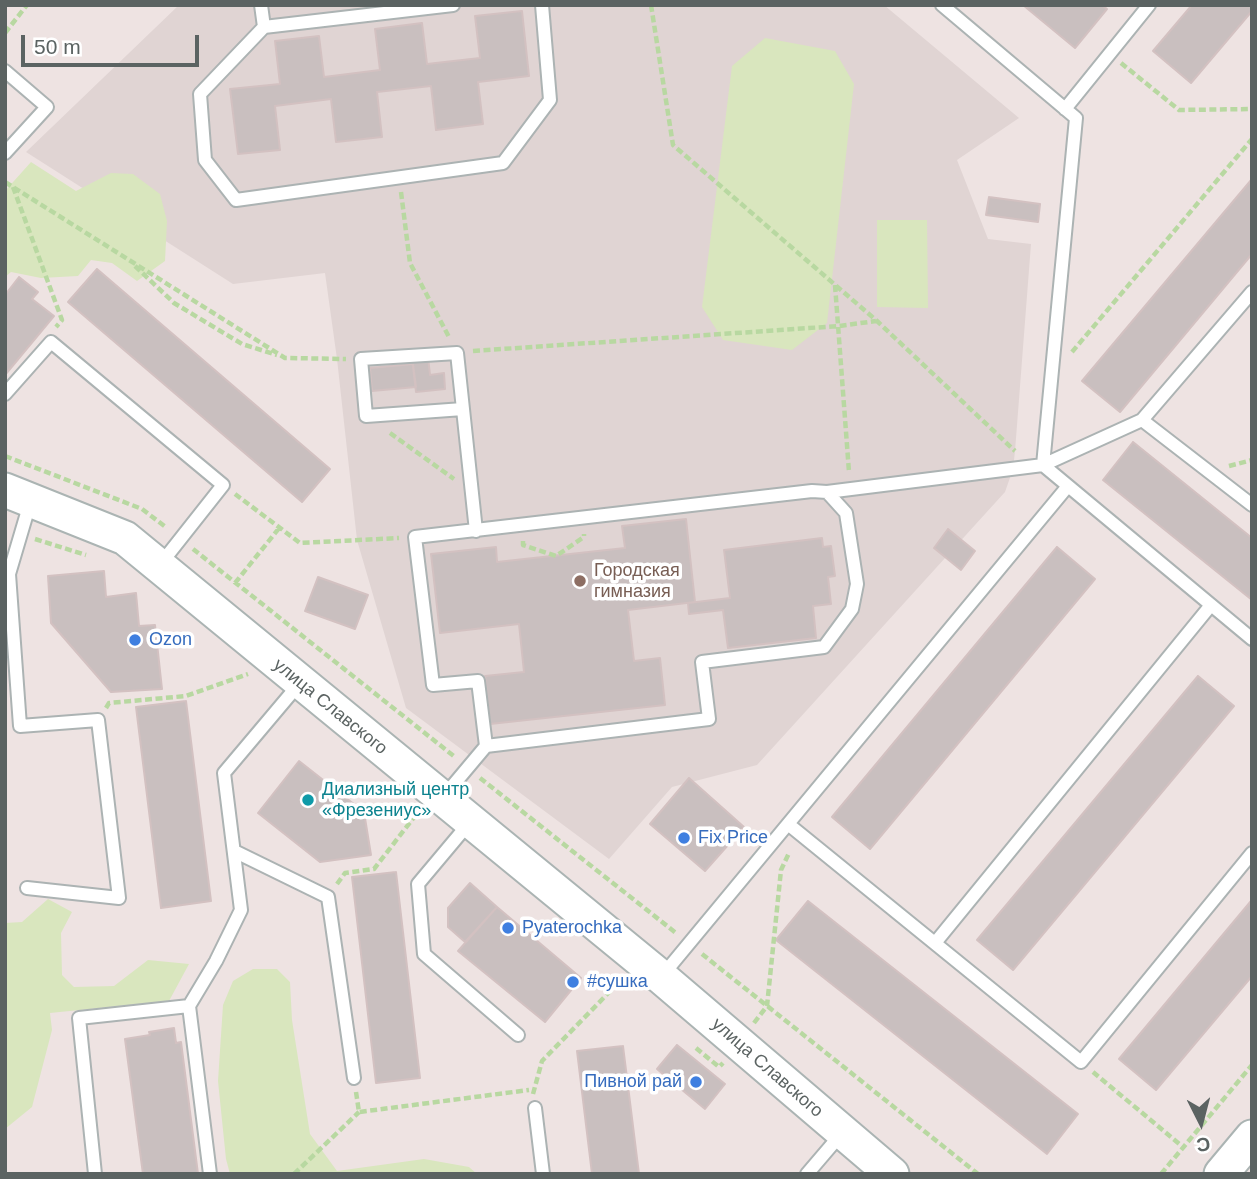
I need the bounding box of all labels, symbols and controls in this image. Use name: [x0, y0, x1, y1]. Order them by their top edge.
scale bar: [24, 21, 203, 65]
text: 50 m: [34, 35, 81, 58]
place label: Городская гимназия: [594, 560, 680, 602]
marker: Городская гимназия: [572, 573, 588, 589]
place label: Ozon: [149, 629, 192, 651]
marker: Ozon: [127, 632, 143, 648]
street label: улица Славского: [269, 654, 391, 760]
place label: Диализный центр «Фрезениус»: [322, 779, 469, 822]
marker: Диализный центр «Фрезениус»: [300, 792, 316, 808]
place label: Fix Price: [698, 827, 768, 849]
marker: Fix Price: [676, 830, 692, 846]
place label: Pyaterochka: [522, 917, 622, 939]
marker: Pyaterochka: [500, 920, 516, 936]
place label: #сушка: [587, 971, 648, 993]
marker: #сушка: [565, 974, 581, 990]
street label: улица Славского: [707, 1014, 827, 1122]
place label: Пивной рай: [584, 1071, 682, 1093]
marker: Пивной рай: [688, 1074, 704, 1090]
north arrow: [1166, 1088, 1236, 1158]
text: С: [1195, 1133, 1211, 1156]

